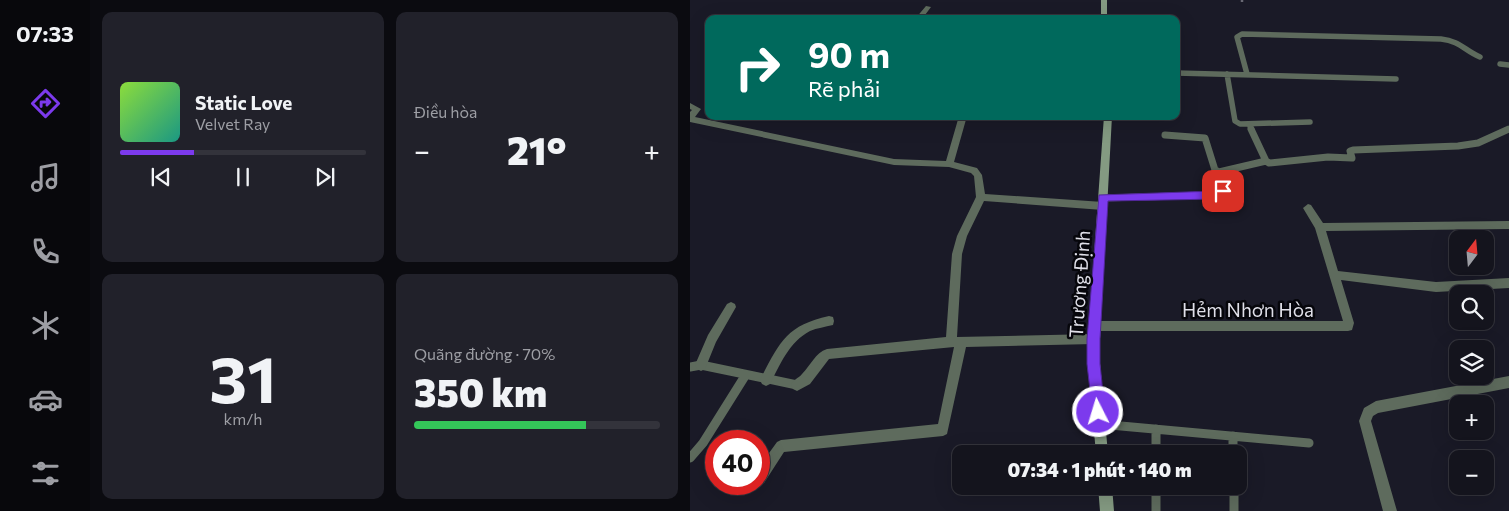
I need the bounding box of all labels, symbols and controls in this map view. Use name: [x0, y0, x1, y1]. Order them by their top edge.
text: 07:33: [16, 20, 74, 47]
text: 90 m: [808, 32, 890, 75]
icon: right: [725, 35, 790, 100]
text: Rẽ phải: [808, 75, 881, 102]
icon: directions: [28, 86, 63, 121]
text: Static Love: [195, 91, 292, 114]
text: Điều hòa: [414, 102, 477, 121]
text: Velvet Ray: [195, 114, 270, 133]
text: 21°: [507, 126, 567, 173]
text: −: [414, 133, 430, 167]
text: +: [644, 133, 660, 167]
icon: music: [28, 160, 63, 195]
icon: previous: [147, 163, 175, 191]
icon: pause: [229, 163, 257, 191]
icon: next: [311, 163, 339, 191]
pin: [1202, 170, 1244, 212]
icon: arrive: [1209, 177, 1237, 205]
street label: Trương Định: [1064, 229, 1094, 339]
north arrow: [1449, 230, 1494, 275]
map controls: [1449, 230, 1494, 495]
icon: phone: [28, 234, 63, 269]
button: search: [1449, 285, 1494, 330]
street label: Hẻm Nhơn Hòa: [1182, 298, 1314, 321]
icon: climate: [28, 308, 63, 343]
text: 31: [209, 337, 277, 416]
button: layers: [1449, 340, 1494, 385]
text: Quãng đường · 70%: [414, 344, 555, 363]
text: 350 km: [414, 368, 547, 415]
icon: car: [28, 382, 63, 417]
position arrow: [1071, 385, 1123, 437]
button: +: [1449, 395, 1494, 440]
text: km/h: [224, 409, 262, 428]
speed limit sign: 40: [705, 430, 770, 495]
button: −: [1449, 450, 1494, 495]
icon: filters: [28, 456, 63, 491]
text: 07:34 · 1 phút · 140 m: [1007, 458, 1192, 481]

